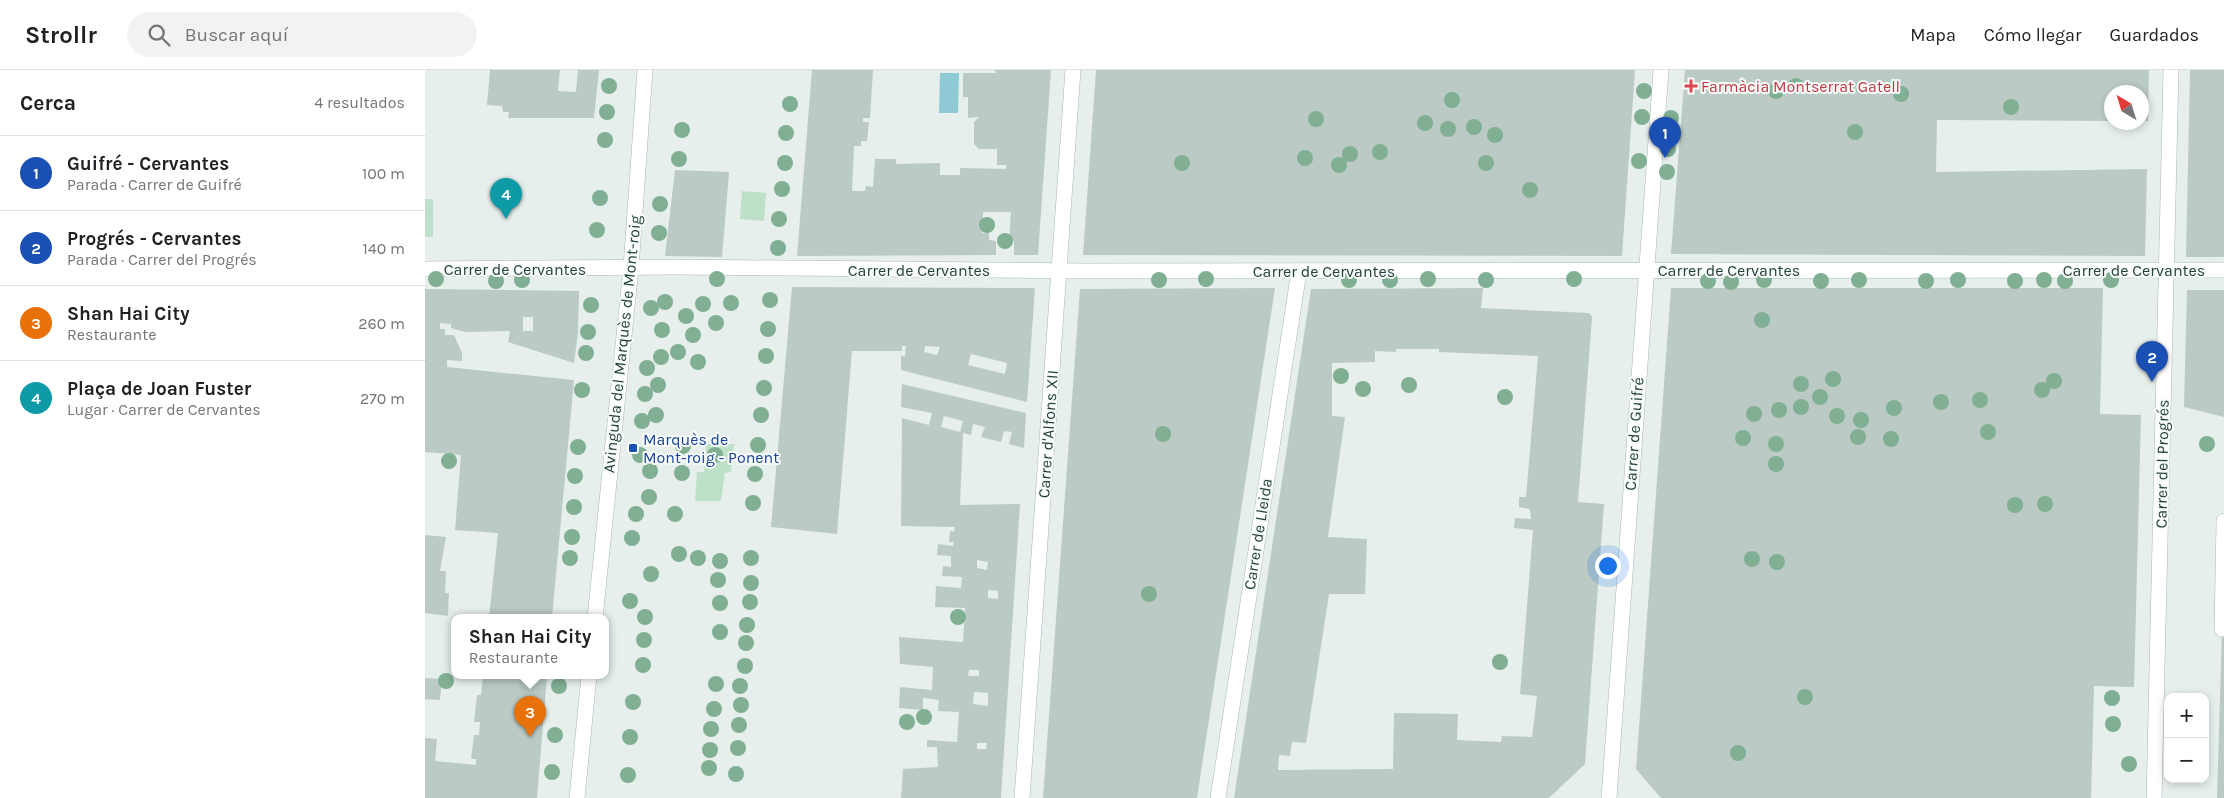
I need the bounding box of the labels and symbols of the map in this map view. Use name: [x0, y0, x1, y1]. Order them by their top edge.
place label: Farmàcia Montserrat Gatell: [1701, 77, 1900, 96]
marker: Farmàcia Montserrat Gatell: [1685, 80, 1697, 92]
north arrow: [2104, 85, 2149, 130]
pin: 1: [1649, 117, 1681, 158]
pin: 4: [490, 178, 522, 219]
street label: Avinguda del Marquès de Mont-roig: [599, 214, 645, 474]
street label: Carrer de Cervantes: [444, 260, 586, 279]
street label: Carrer de Cervantes: [848, 261, 990, 280]
street label: Carrer de Cervantes: [1658, 261, 1800, 280]
street label: Carrer de Cervantes: [2063, 261, 2205, 280]
street label: Carrer de Cervantes: [1253, 262, 1395, 281]
pin: 2: [2136, 341, 2168, 382]
street label: Carrer d'Alfons XII: [1034, 369, 1062, 499]
street label: Carrer de Guifré: [1621, 377, 1647, 491]
street label: Carrer del Progrés: [2151, 399, 2173, 529]
place label: Marquès de Mont-roig - Ponent: [643, 430, 779, 467]
marker: Marquès de Mont-roig - Ponent: [627, 442, 639, 454]
street label: Carrer de Lleida: [1240, 477, 1276, 591]
your location: [1595, 553, 1621, 579]
pin: 3: [514, 696, 546, 737]

